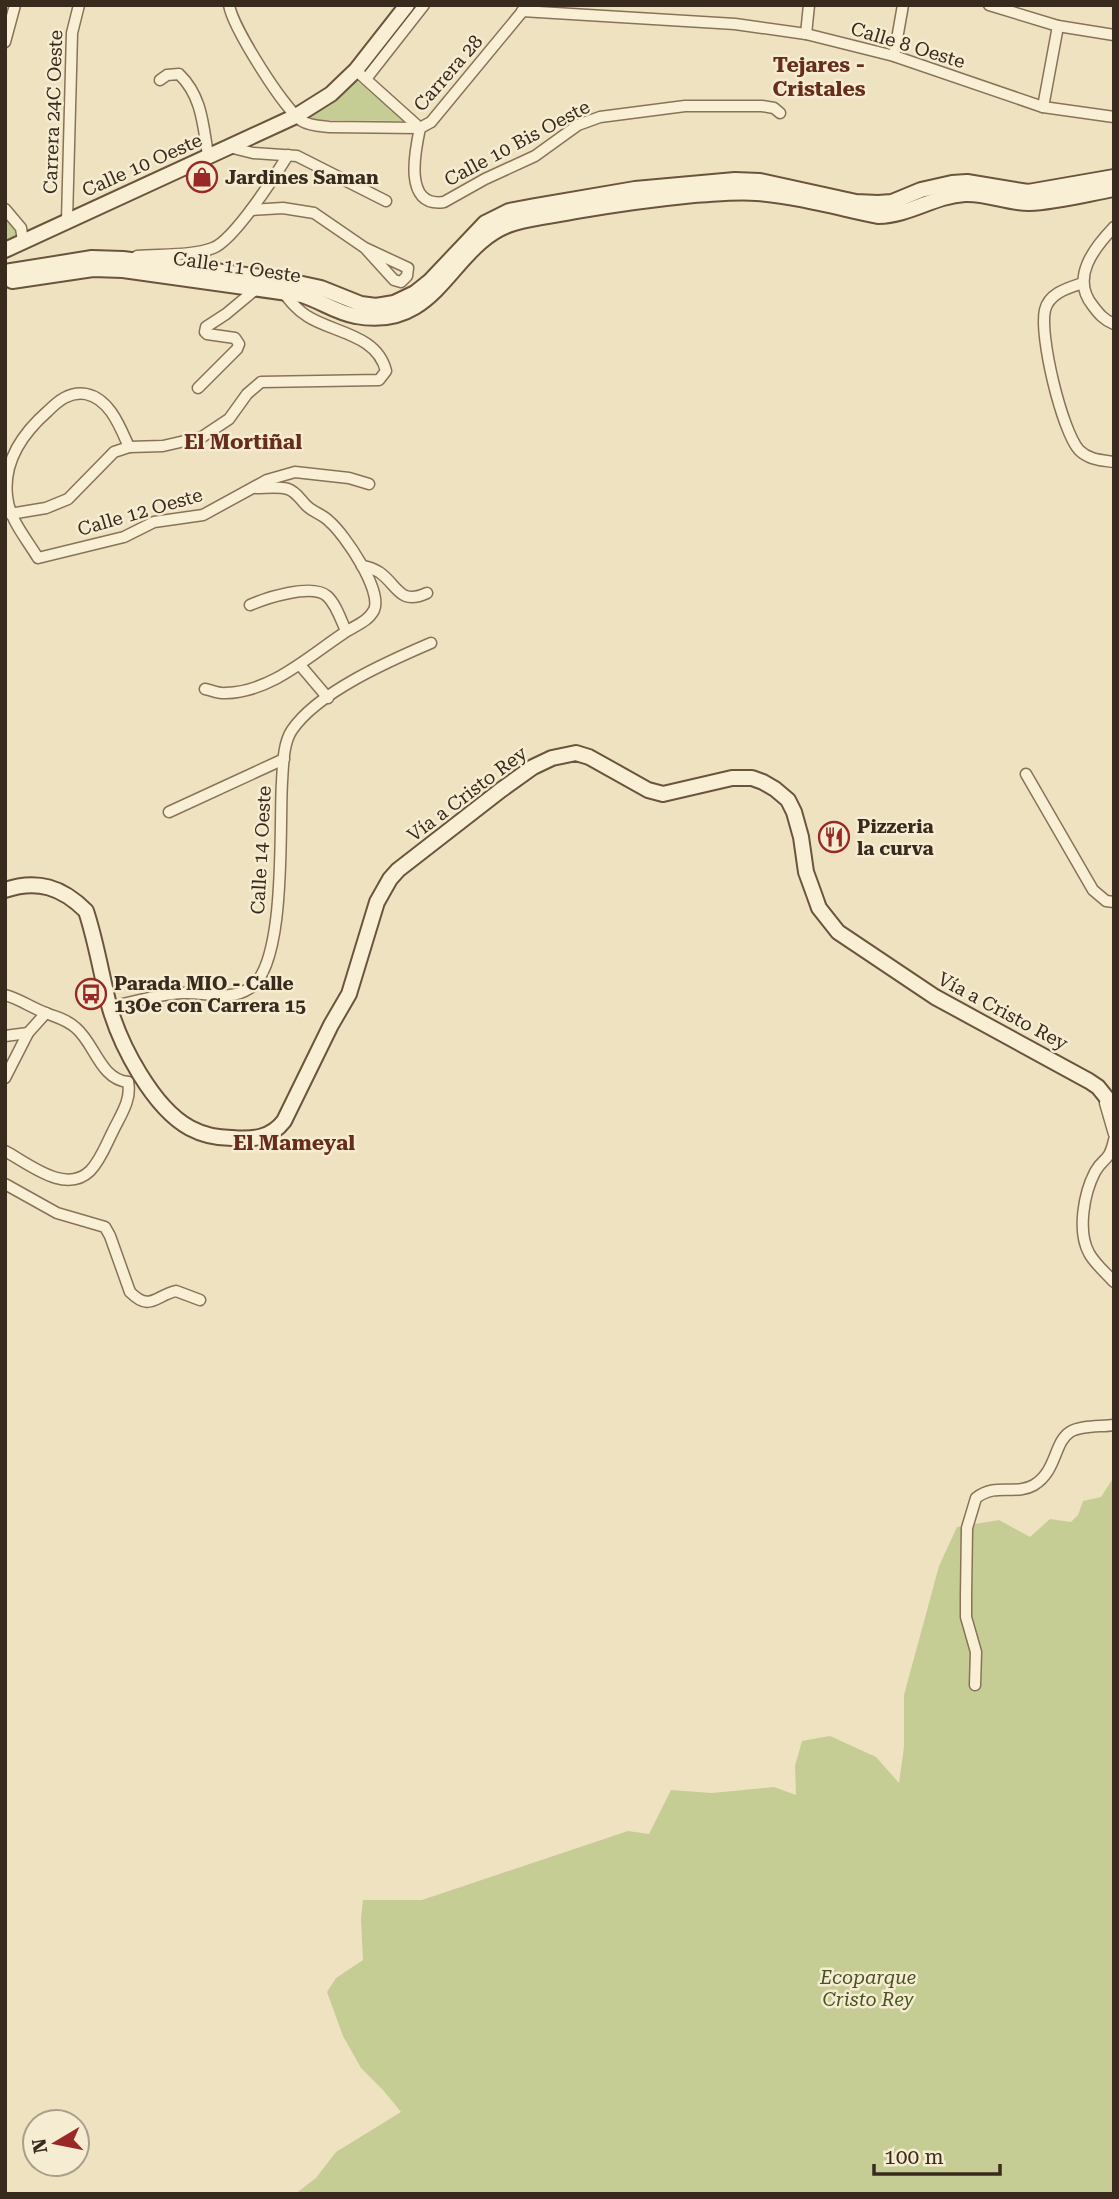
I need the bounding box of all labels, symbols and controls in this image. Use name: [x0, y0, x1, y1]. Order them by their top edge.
street label: Calle 8 Oeste: [848, 17, 968, 73]
street label: Carrera 24C Oeste: [39, 30, 67, 194]
street label: Carrera 28: [409, 30, 487, 116]
district label: Tejares - Cristales: [772, 53, 866, 101]
street label: Calle 10 Bis Oeste: [440, 95, 594, 191]
street label: Calle 10 Oeste: [78, 128, 206, 202]
shop icon: Jardines Saman: [185, 160, 219, 194]
place label: Jardines Saman: [225, 166, 379, 189]
street label: Calle 11 Oeste: [172, 247, 302, 287]
district label: El Mortiñal: [184, 430, 302, 454]
street label: Calle 12 Oeste: [75, 483, 205, 541]
street label: Vía a Cristo Rey: [403, 741, 532, 847]
street label: Calle 14 Oeste: [246, 785, 276, 915]
place label: Pizzeria la curva: [857, 815, 934, 860]
restaurant icon: Pizzeria la curva: [817, 820, 851, 854]
street label: Vía a Cristo Rey: [934, 967, 1073, 1055]
place label: Parada MIO - Calle 13Oe con Carrera 15: [114, 972, 306, 1017]
bus stop icon: Parada MIO - Calle 13Oe con Carrera 15: [74, 977, 108, 1011]
district label: El Mameyal: [233, 1131, 355, 1155]
park label: Ecoparque Cristo Rey: [819, 1966, 916, 2011]
north arrow: [21, 2108, 91, 2178]
scale bar: [874, 2132, 1000, 2176]
text: N: [27, 2136, 52, 2155]
text: 100 m: [884, 2145, 944, 2169]

